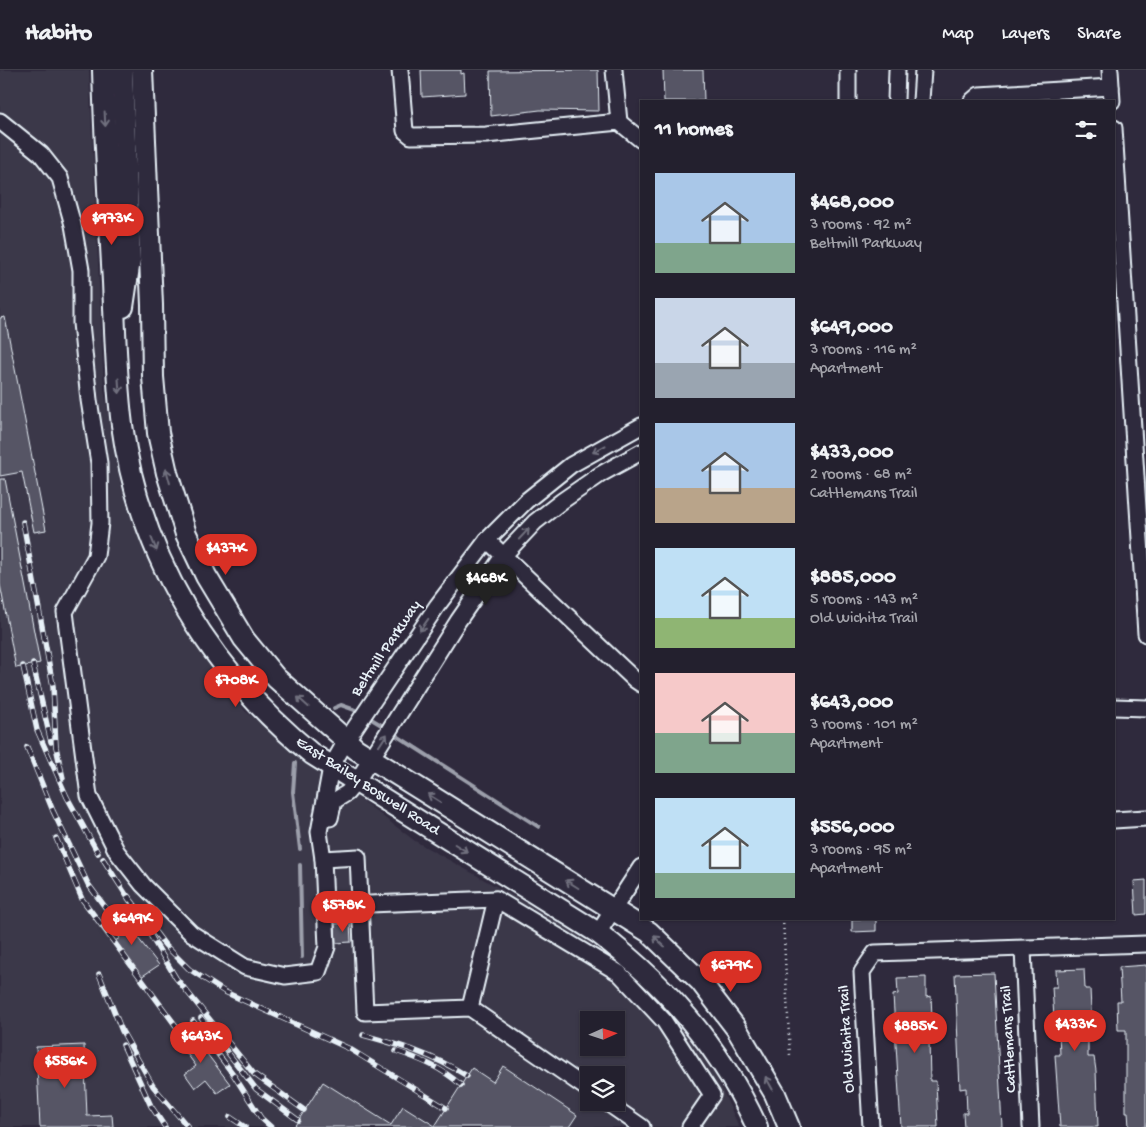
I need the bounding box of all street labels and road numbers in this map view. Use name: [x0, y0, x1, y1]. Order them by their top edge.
street label: Beltmill Parkway: [347, 597, 426, 701]
street label: East Bailey Boswell Road: [291, 733, 444, 842]
street label: Old Wichita Trail: [836, 985, 860, 1093]
street label: Cattlemans Trail: [998, 985, 1022, 1093]

